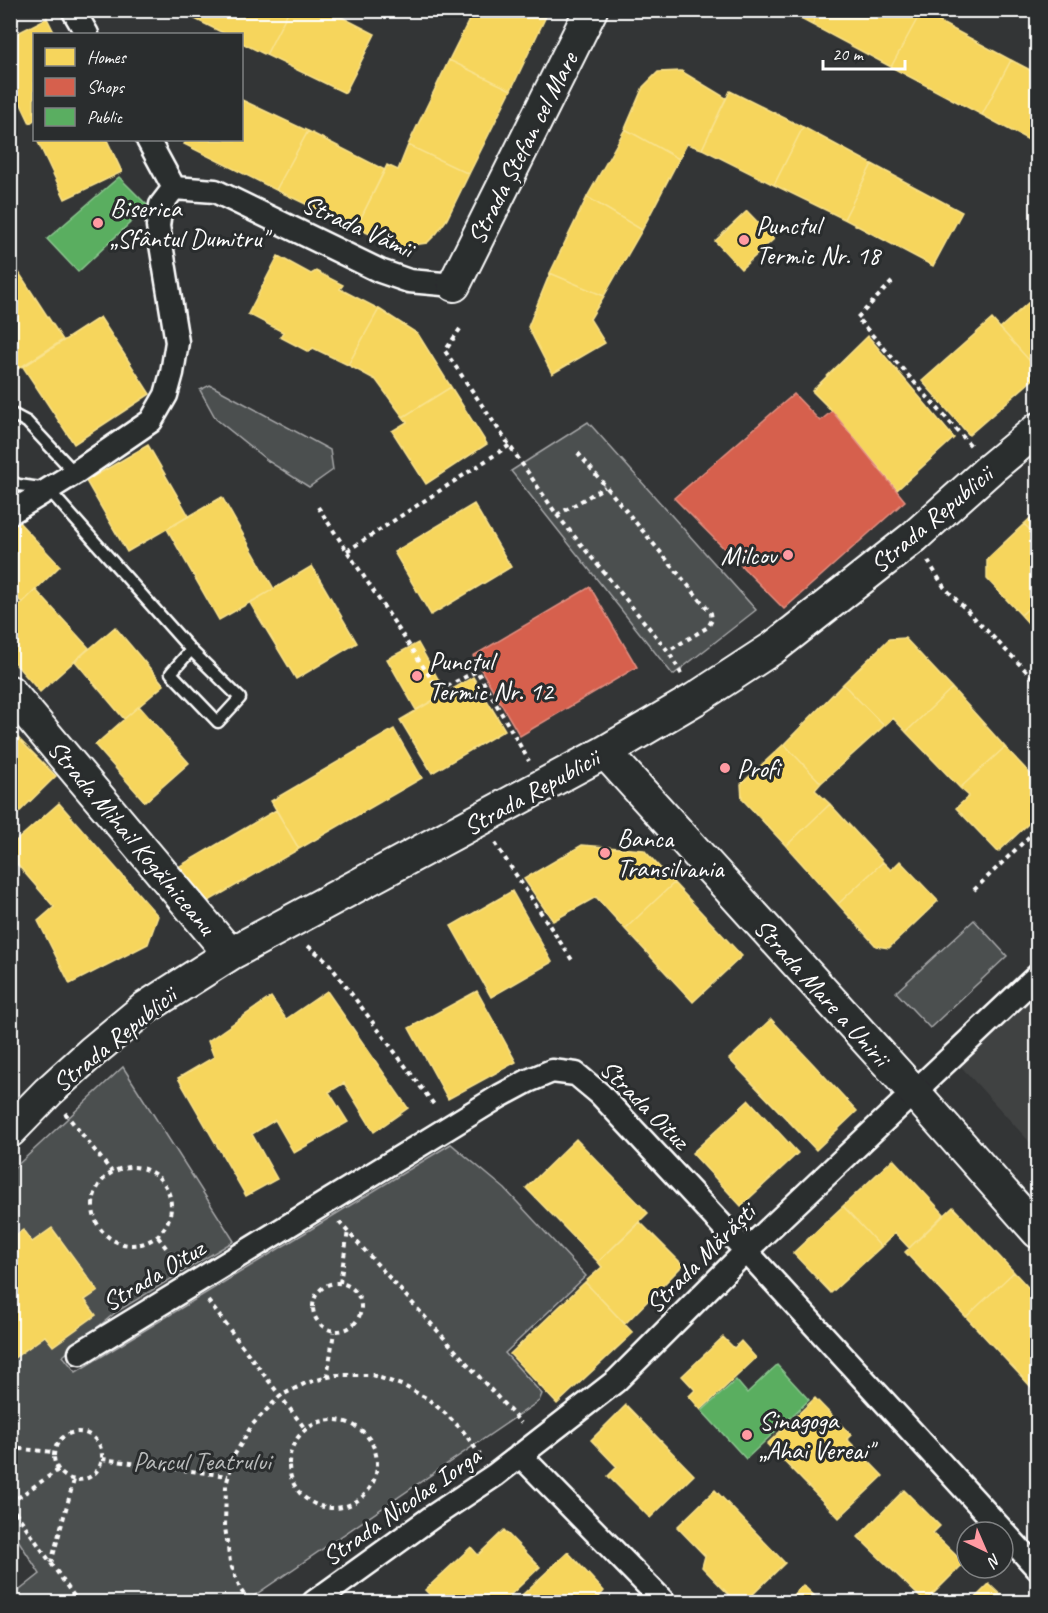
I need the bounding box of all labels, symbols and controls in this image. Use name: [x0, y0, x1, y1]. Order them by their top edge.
legend: [33, 33, 243, 141]
scale bar: [823, 33, 906, 71]
text: 20 m: [832, 43, 865, 65]
street label: Strada Ștefan cel Mare: [460, 45, 586, 250]
text: Homes: [87, 46, 127, 68]
text: Shops: [87, 76, 126, 98]
text: Public: [87, 106, 124, 128]
street label: Strada Vămii: [297, 187, 421, 267]
place label: Biserica „Sfântul Dumitru": [110, 192, 272, 255]
place label: Punctul Termic Nr. 18: [756, 209, 882, 272]
marker: Biserica „Sfântul Dumitru": [91, 216, 105, 230]
marker: Punctul Termic Nr. 18: [737, 233, 751, 247]
street label: Strada Republicii: [863, 456, 1002, 580]
place label: Milcov: [721, 539, 778, 572]
marker: Milcov: [781, 548, 795, 562]
place label: Punctul Termic Nr. 12: [429, 645, 555, 708]
marker: Punctul Termic Nr. 12: [410, 669, 424, 683]
street label: Strada Mihail Kogălniceanu: [40, 733, 224, 943]
street label: Strada Republicii: [458, 740, 608, 843]
place label: Profi: [737, 752, 783, 785]
marker: Profi: [718, 761, 732, 775]
place label: Banca Transilvania: [617, 822, 725, 885]
marker: Banca Transilvania: [598, 846, 612, 860]
street label: Strada Mare a Unirii: [747, 912, 899, 1075]
street label: Strada Republicii: [46, 977, 186, 1099]
street label: Strada Oituz: [593, 1053, 698, 1158]
street label: Strada Mărăști: [638, 1194, 765, 1320]
street label: Strada Oituz: [96, 1231, 213, 1319]
place label: Sinagoga „Ahai Vereai": [759, 1404, 878, 1467]
marker: Sinagoga „Ahai Vereai": [740, 1428, 754, 1442]
street label: Strada Nicolae Iorga: [316, 1439, 488, 1573]
park label: Parcul Teatrului: [133, 1445, 274, 1478]
north arrow: [955, 1520, 1015, 1580]
text: N: [982, 1549, 1005, 1573]

